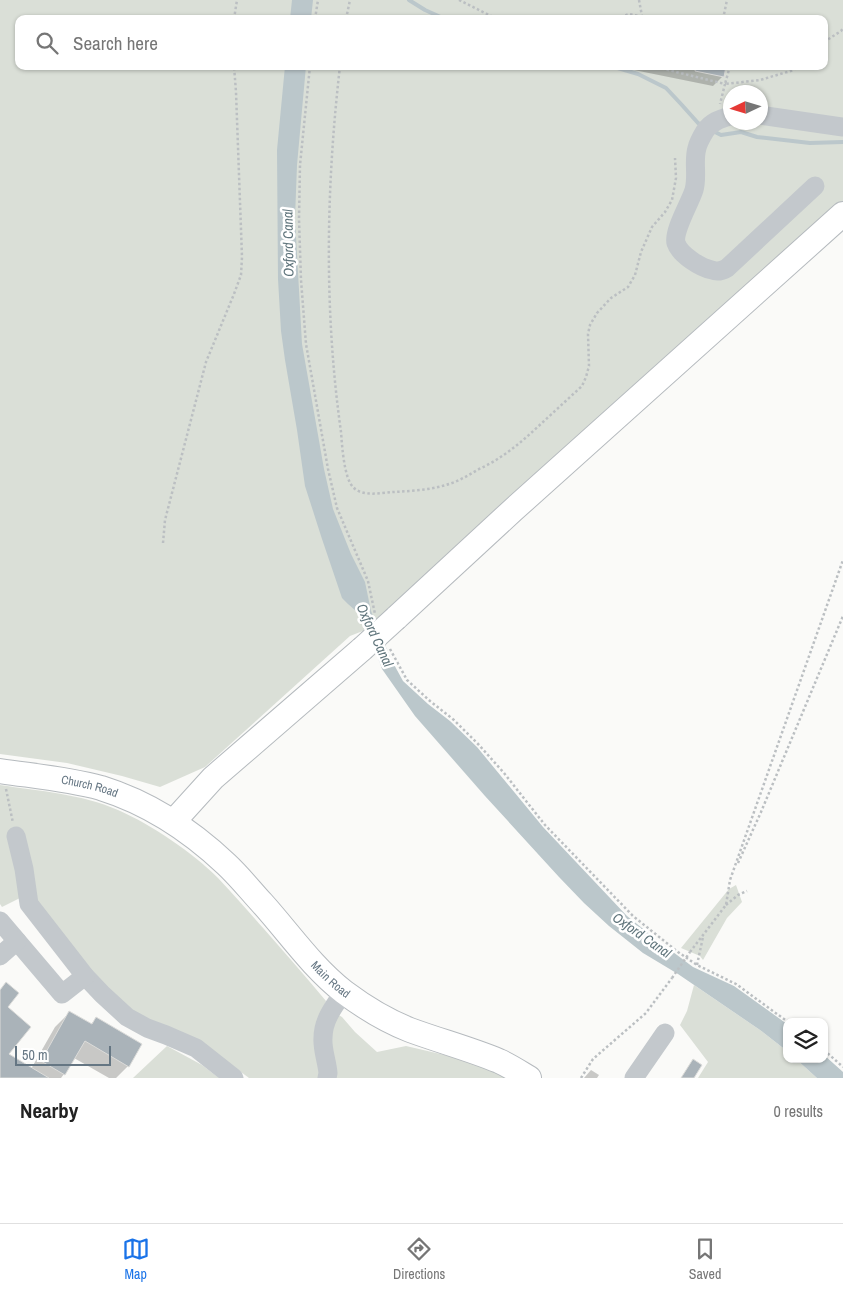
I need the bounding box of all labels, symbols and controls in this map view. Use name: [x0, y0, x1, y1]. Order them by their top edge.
search box: [15, 15, 828, 70]
icon: search: [33, 29, 61, 57]
text: Search here: [73, 30, 158, 56]
north arrow: [723, 85, 768, 130]
water label: Oxford Canal: [278, 209, 298, 277]
water label: Oxford Canal: [353, 601, 398, 670]
street label: Church Road: [60, 772, 120, 801]
water label: Oxford Canal: [609, 908, 675, 962]
street label: Main Road: [307, 957, 353, 1002]
map controls: [783, 1018, 828, 1063]
button: layers: [783, 1018, 828, 1063]
scale bar: [15, 1043, 111, 1066]
text: 50 m: [22, 1046, 48, 1064]
text: Nearby: [20, 1096, 78, 1125]
text: 0 results: [773, 1100, 823, 1122]
tab: Map: [122, 1235, 150, 1283]
tab: Directions: [393, 1235, 445, 1283]
tab: Saved: [689, 1235, 721, 1283]

